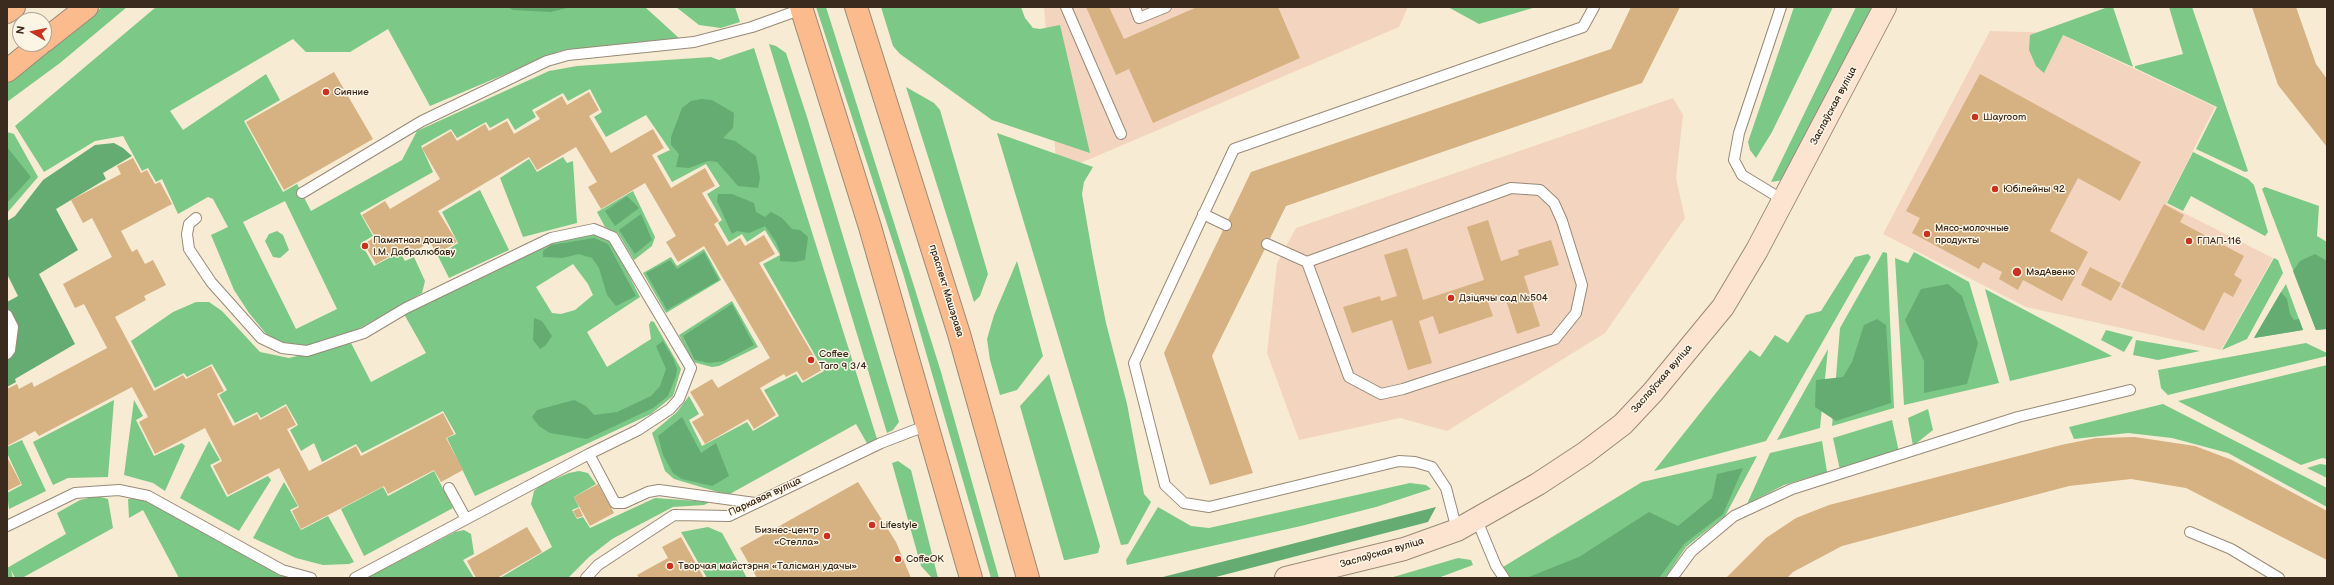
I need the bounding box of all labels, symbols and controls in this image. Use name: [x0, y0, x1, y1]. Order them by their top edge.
north arrow: [12, 12, 52, 52]
text: N: [14, 25, 28, 35]
street label: Заслаўская вуліца: [1808, 65, 1860, 147]
place label: Сияние: [334, 86, 369, 98]
marker: Сияние: [321, 87, 331, 97]
place label: Шауroom: [1983, 111, 2026, 123]
marker: Шауroom: [1970, 112, 1980, 122]
place label: Юбілейны 92: [2003, 183, 2065, 195]
marker: Юбілейны 92: [1990, 184, 2000, 194]
place label: Мясо-молочные продукты: [1935, 222, 2009, 246]
marker: Мясо-молочные продукты: [1922, 229, 1932, 239]
place label: Памятная дошка І.М. Дабралюбаву: [373, 234, 455, 258]
place label: ГПАП-116: [2197, 235, 2241, 247]
marker: ГПАП-116: [2184, 236, 2194, 246]
marker: Памятная дошка І.М. Дабралюбаву: [360, 241, 370, 251]
street label: праспект Машэрава: [926, 243, 966, 339]
marker: МэдАвеню: [2011, 266, 2023, 278]
place label: МэдАвеню: [2026, 266, 2075, 278]
place label: Дзіцячы сад №504: [1459, 292, 1548, 304]
marker: Дзіцячы сад №504: [1446, 293, 1456, 303]
street label: Заслаўская вуліца: [1629, 342, 1695, 416]
place label: Coffee Taro 9 3/4: [819, 348, 867, 372]
marker: Coffee Taro 9 3/4: [806, 355, 816, 365]
street label: Паркавая вуліца: [727, 475, 803, 519]
place label: Lifestyle: [880, 519, 917, 531]
marker: Lifestyle: [867, 520, 877, 530]
place label: Бизнес-центр «Стелла»: [754, 524, 819, 548]
marker: Бизнес-центр «Стелла»: [822, 531, 832, 541]
street label: Заслаўская вуліца: [1339, 535, 1425, 571]
place label: CoffeOK: [906, 553, 944, 565]
marker: CoffeOK: [893, 554, 903, 564]
place label: Творчая майстэрня «Талісман удачы»: [678, 560, 857, 572]
marker: Творчая майстэрня «Талісман удачы»: [665, 561, 675, 571]

